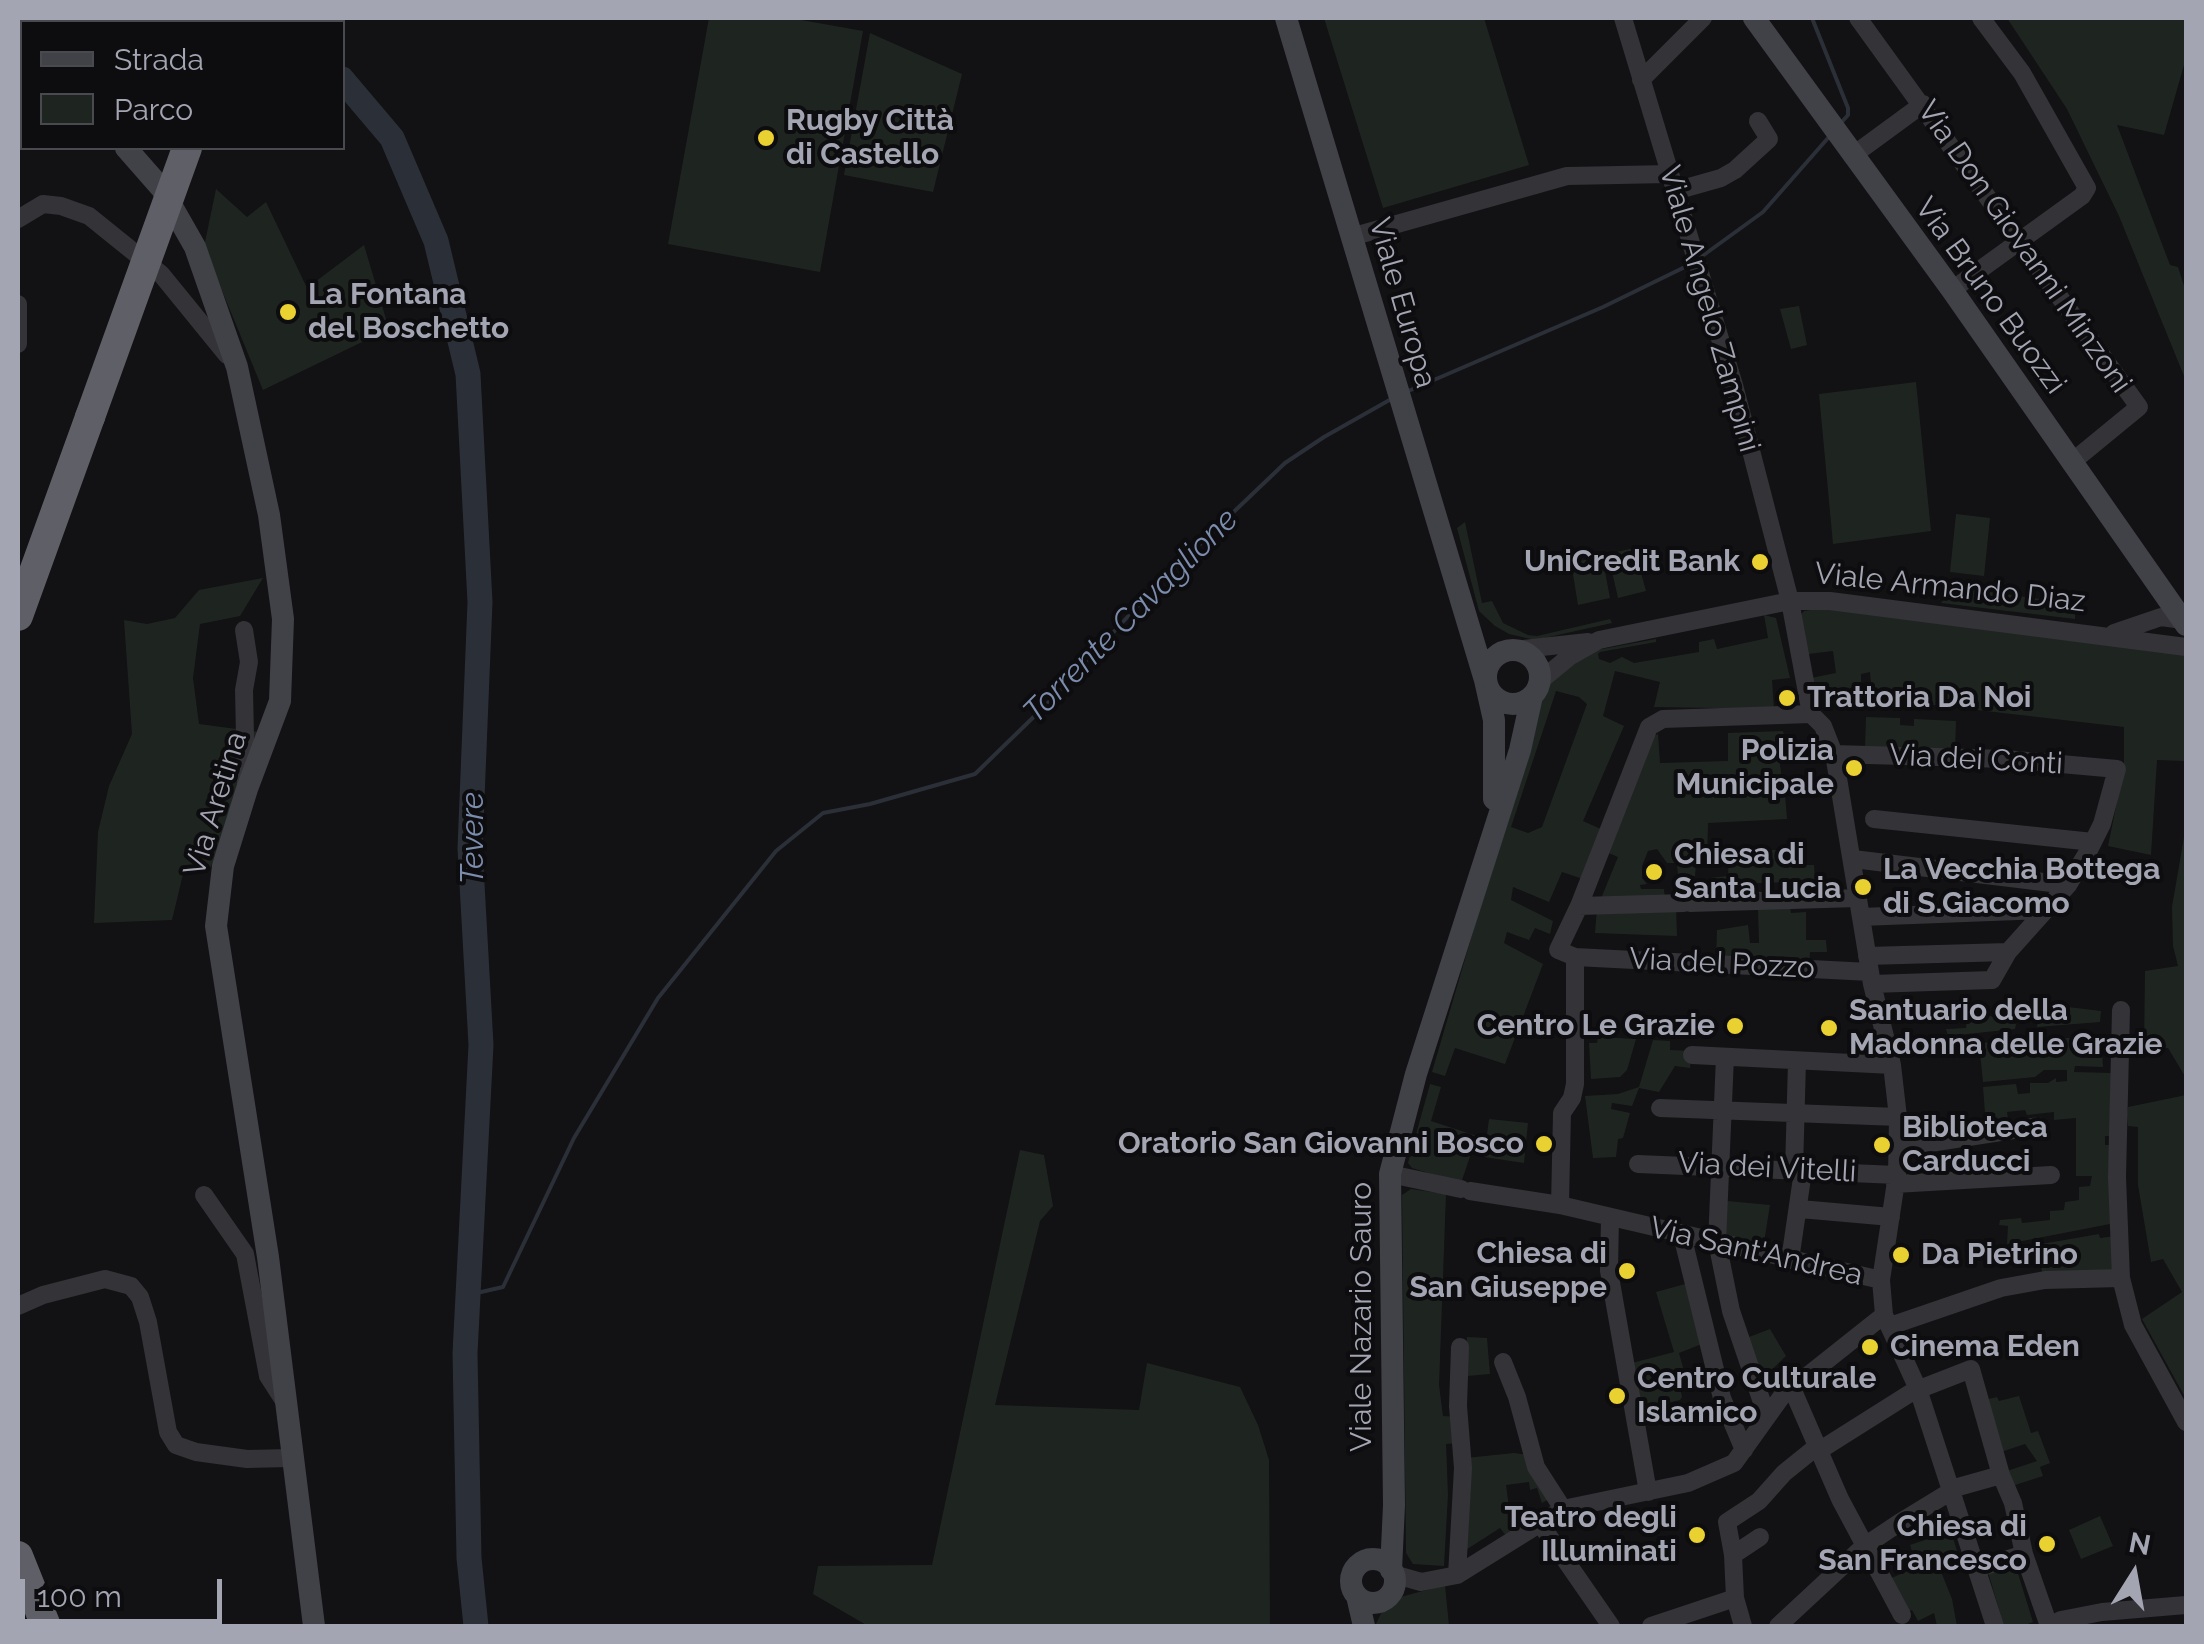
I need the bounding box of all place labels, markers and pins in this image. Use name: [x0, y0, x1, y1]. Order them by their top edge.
place label: Rugby Città di Castello: [786, 103, 954, 174]
marker: Rugby Città di Castello: [755, 127, 777, 149]
place label: La Fontana del Boschetto: [308, 277, 509, 348]
marker: La Fontana del Boschetto: [277, 301, 299, 323]
place label: UniCredit Bank: [1524, 544, 1740, 580]
marker: UniCredit Bank: [1749, 551, 1771, 573]
place label: Trattoria Da Noi: [1807, 680, 2031, 716]
marker: Trattoria Da Noi: [1776, 687, 1798, 709]
place label: Polizia Municipale: [1675, 733, 1834, 804]
marker: Polizia Municipale: [1843, 757, 1865, 779]
place label: Chiesa di Santa Lucia: [1674, 837, 1841, 908]
place label: La Vecchia Bottega di S.Giacomo: [1883, 852, 2160, 922]
marker: Chiesa di Santa Lucia: [1643, 861, 1665, 883]
marker: La Vecchia Bottega di S.Giacomo: [1852, 876, 1874, 898]
place label: Santuario della Madonna delle Grazie: [1849, 993, 2163, 1064]
place label: Centro Le Grazie: [1477, 1008, 1715, 1044]
marker: Centro Le Grazie: [1724, 1015, 1746, 1037]
marker: Santuario della Madonna delle Grazie: [1818, 1017, 1840, 1039]
place label: Biblioteca Carducci: [1902, 1110, 2048, 1180]
place label: Oratorio San Giovanni Bosco: [1118, 1126, 1524, 1162]
marker: Oratorio San Giovanni Bosco: [1533, 1133, 1555, 1155]
marker: Biblioteca Carducci: [1871, 1134, 1893, 1156]
place label: Chiesa di San Giuseppe: [1409, 1236, 1607, 1306]
place label: Da Pietrino: [1921, 1237, 2078, 1273]
marker: Da Pietrino: [1890, 1244, 1912, 1266]
marker: Chiesa di San Giuseppe: [1616, 1260, 1638, 1282]
place label: Cinema Eden: [1890, 1329, 2080, 1365]
marker: Cinema Eden: [1859, 1336, 1881, 1358]
place label: Centro Culturale Islamico: [1637, 1361, 1877, 1432]
marker: Centro Culturale Islamico: [1606, 1385, 1628, 1407]
place label: Teatro degli Illuminati: [1505, 1500, 1677, 1570]
place label: Chiesa di San Francesco: [1818, 1509, 2027, 1580]
marker: Teatro degli Illuminati: [1686, 1524, 1708, 1546]
marker: Chiesa di San Francesco: [2036, 1533, 2058, 1555]

